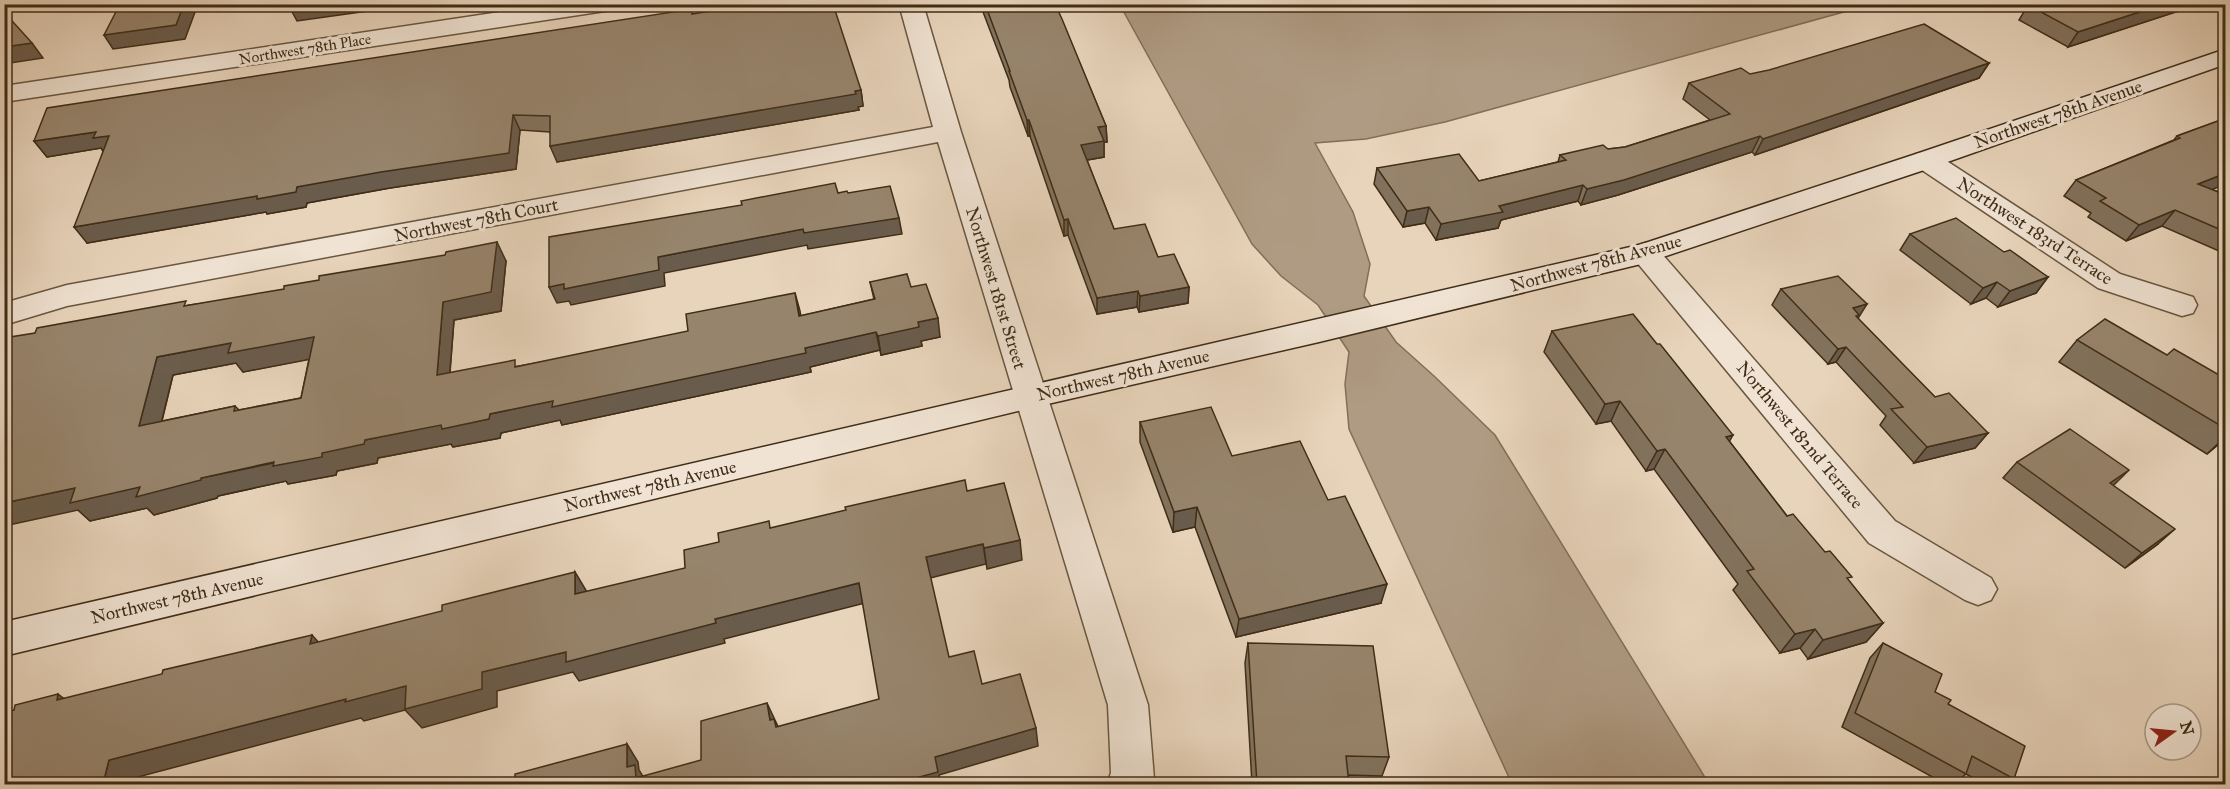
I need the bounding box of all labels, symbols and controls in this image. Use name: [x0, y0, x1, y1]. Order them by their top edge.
street label: Northwest 78th Place: [238, 30, 372, 68]
street label: Northwest 78th Avenue: [1971, 75, 2145, 153]
street label: Northwest 183rd Terrace: [1953, 172, 2117, 290]
street label: Northwest 78th Court: [392, 193, 560, 247]
street label: Northwest 181st Street: [961, 204, 1031, 372]
street label: Northwest 78th Avenue: [1508, 230, 1684, 296]
street label: Northwest 78th Avenue: [1035, 344, 1211, 406]
street label: Northwest 182nd Terrace: [1732, 357, 1868, 513]
street label: Northwest 78th Avenue: [562, 455, 738, 517]
street label: Northwest 78th Avenue: [89, 567, 265, 629]
north arrow: [2143, 702, 2203, 762]
text: N: [2176, 719, 2198, 738]

